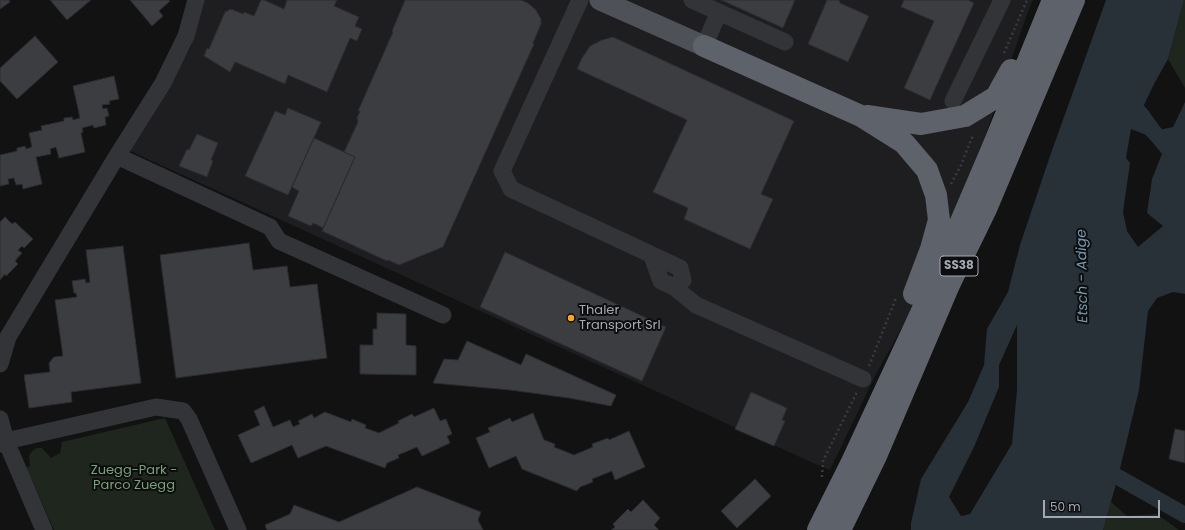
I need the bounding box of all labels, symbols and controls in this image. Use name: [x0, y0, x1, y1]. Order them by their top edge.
water label: Etsch - Adige: [1074, 229, 1092, 323]
road number: SS38: [940, 256, 978, 276]
place label: Thaler Transport Srl: [579, 303, 661, 334]
marker: Thaler Transport Srl: [566, 313, 576, 323]
park label: Zuegg-Park - Parco Zuegg: [91, 463, 177, 494]
scale bar: [1045, 492, 1162, 518]
text: 50 m: [1050, 498, 1081, 515]

